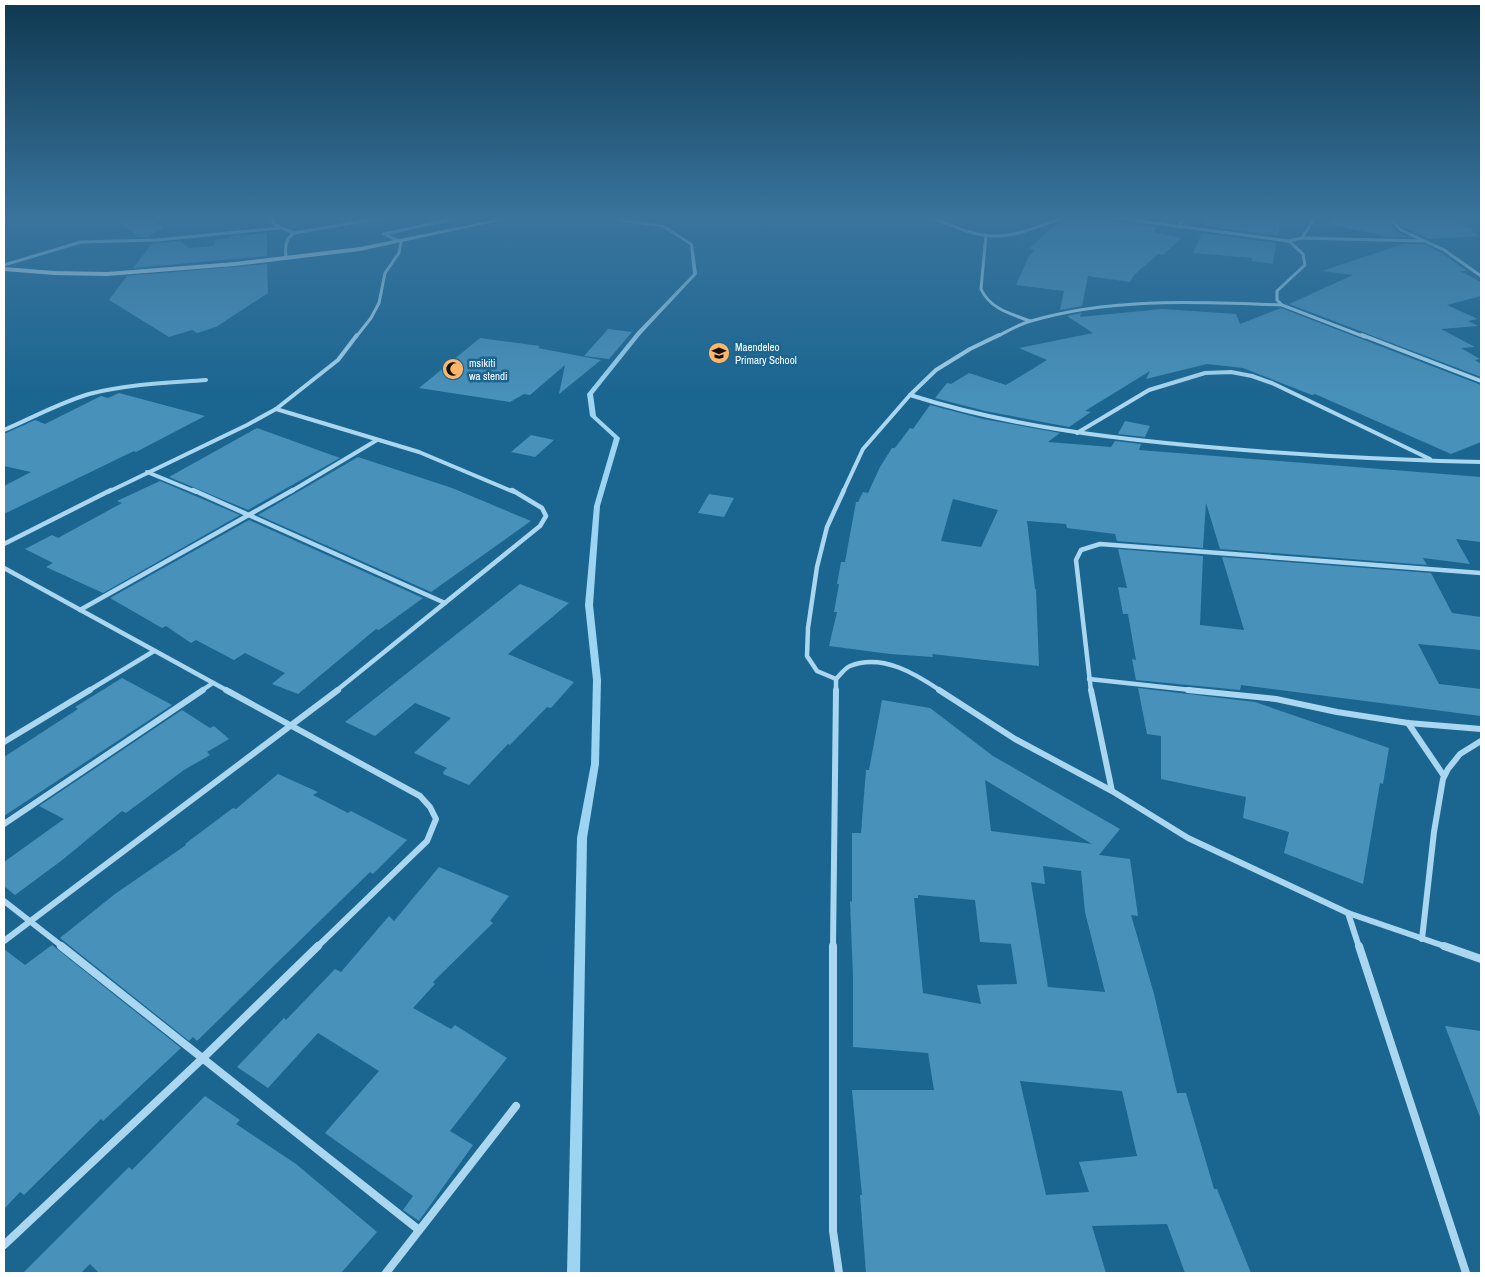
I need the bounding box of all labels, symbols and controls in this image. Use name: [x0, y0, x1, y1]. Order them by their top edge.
place label: Maendeleo Primary School: [735, 340, 797, 367]
school or university icon: Maendeleo Primary School: [707, 341, 731, 365]
place label: msikiti wa stendi: [469, 356, 508, 383]
mosque icon: msikiti wa stendi: [441, 357, 465, 381]

